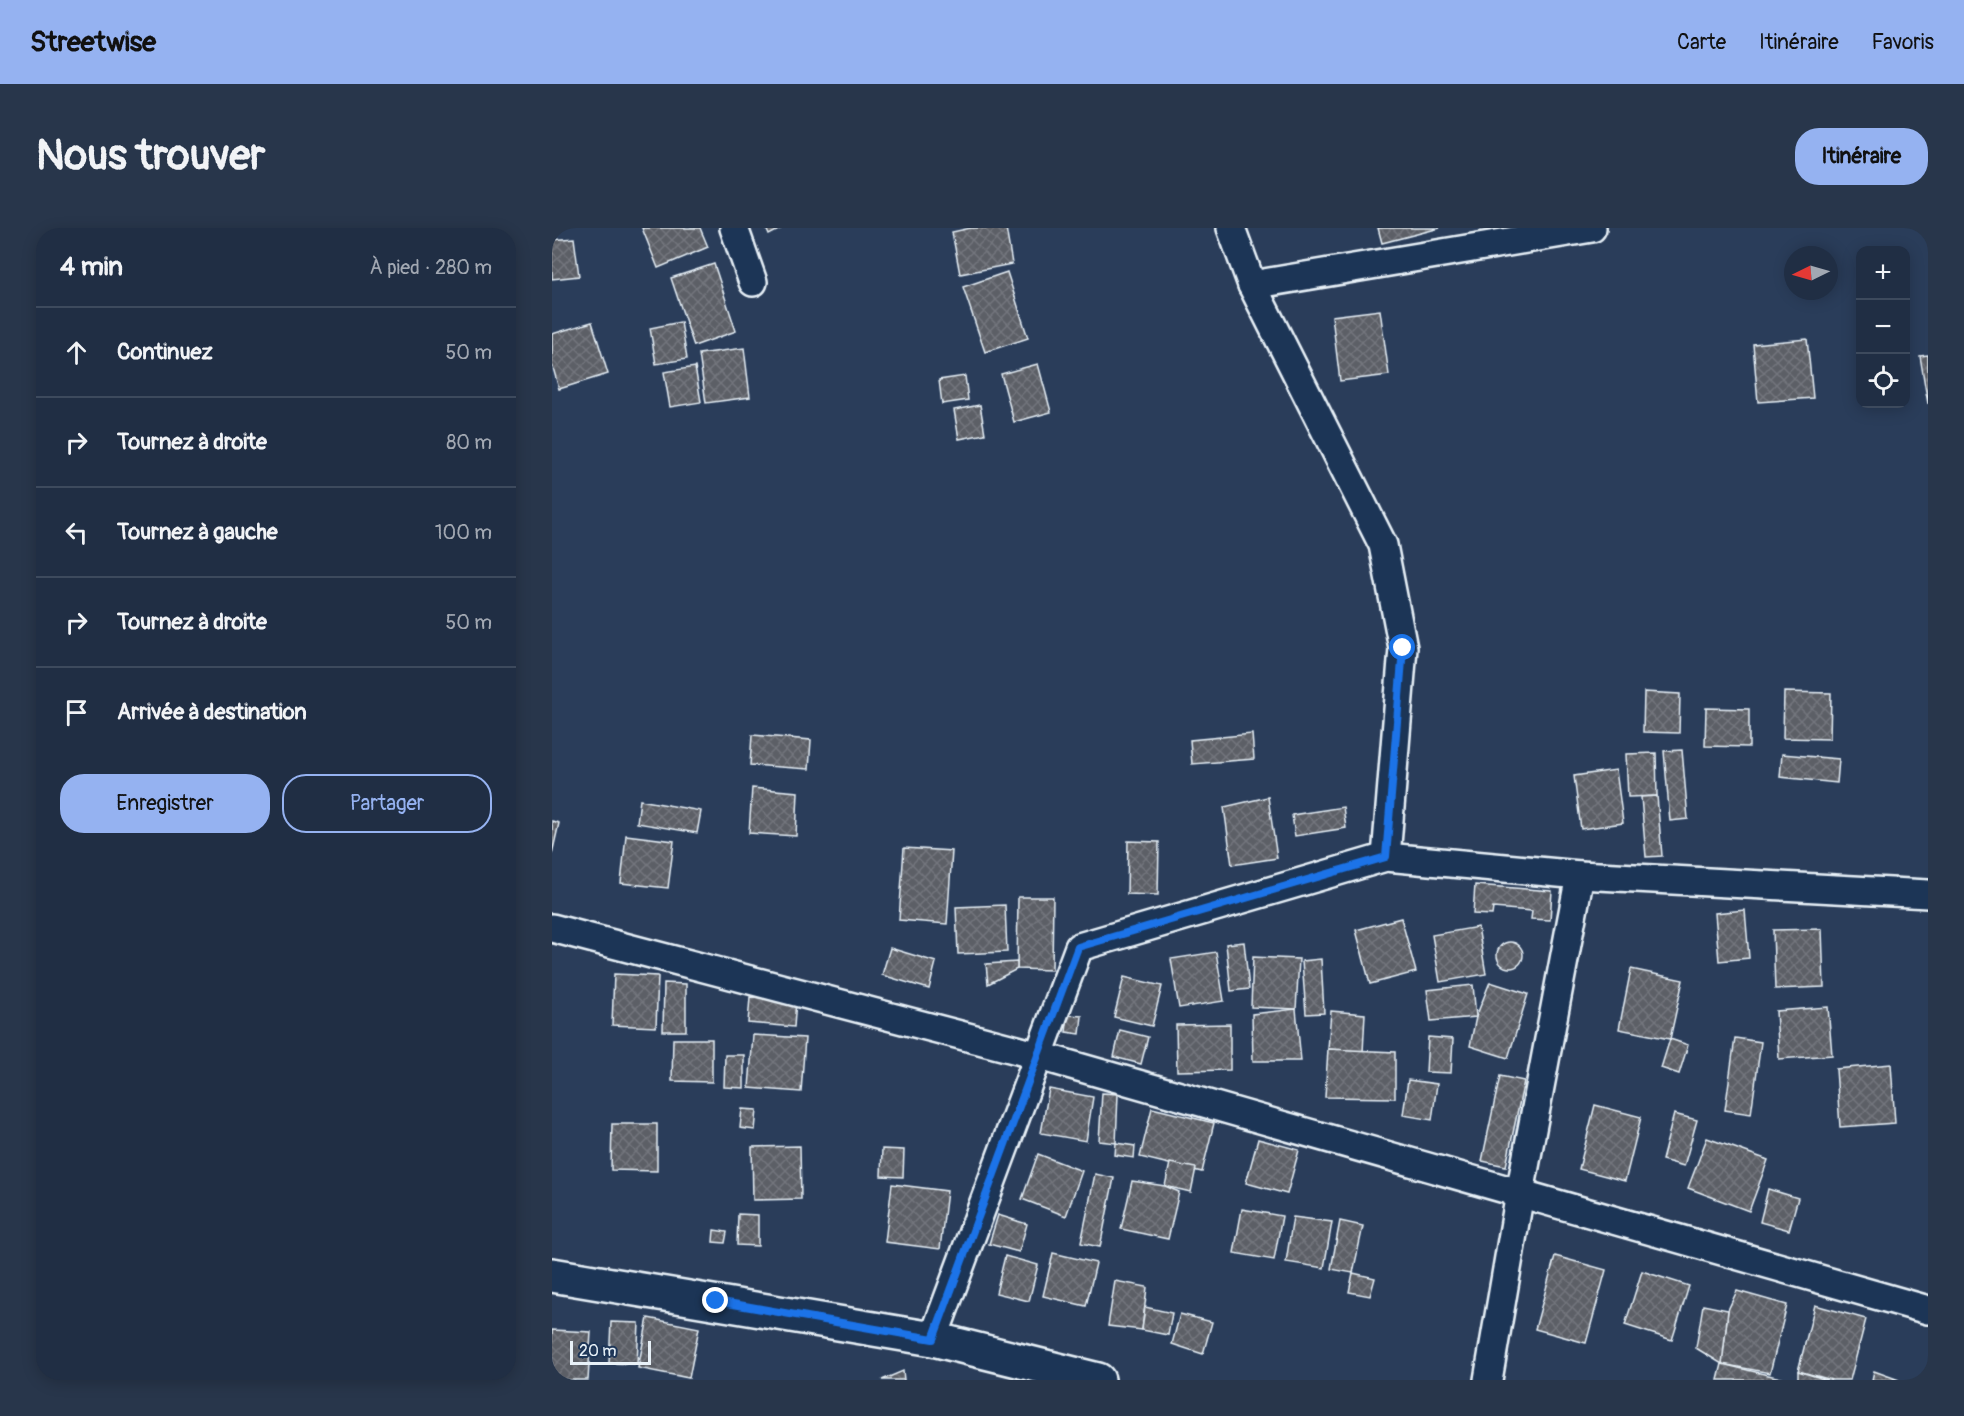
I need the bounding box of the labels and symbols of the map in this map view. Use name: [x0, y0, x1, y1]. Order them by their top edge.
north arrow: [1784, 246, 1838, 300]
route start: [1389, 634, 1415, 660]
route end: [702, 1287, 728, 1313]
scale bar: [570, 1338, 651, 1366]

